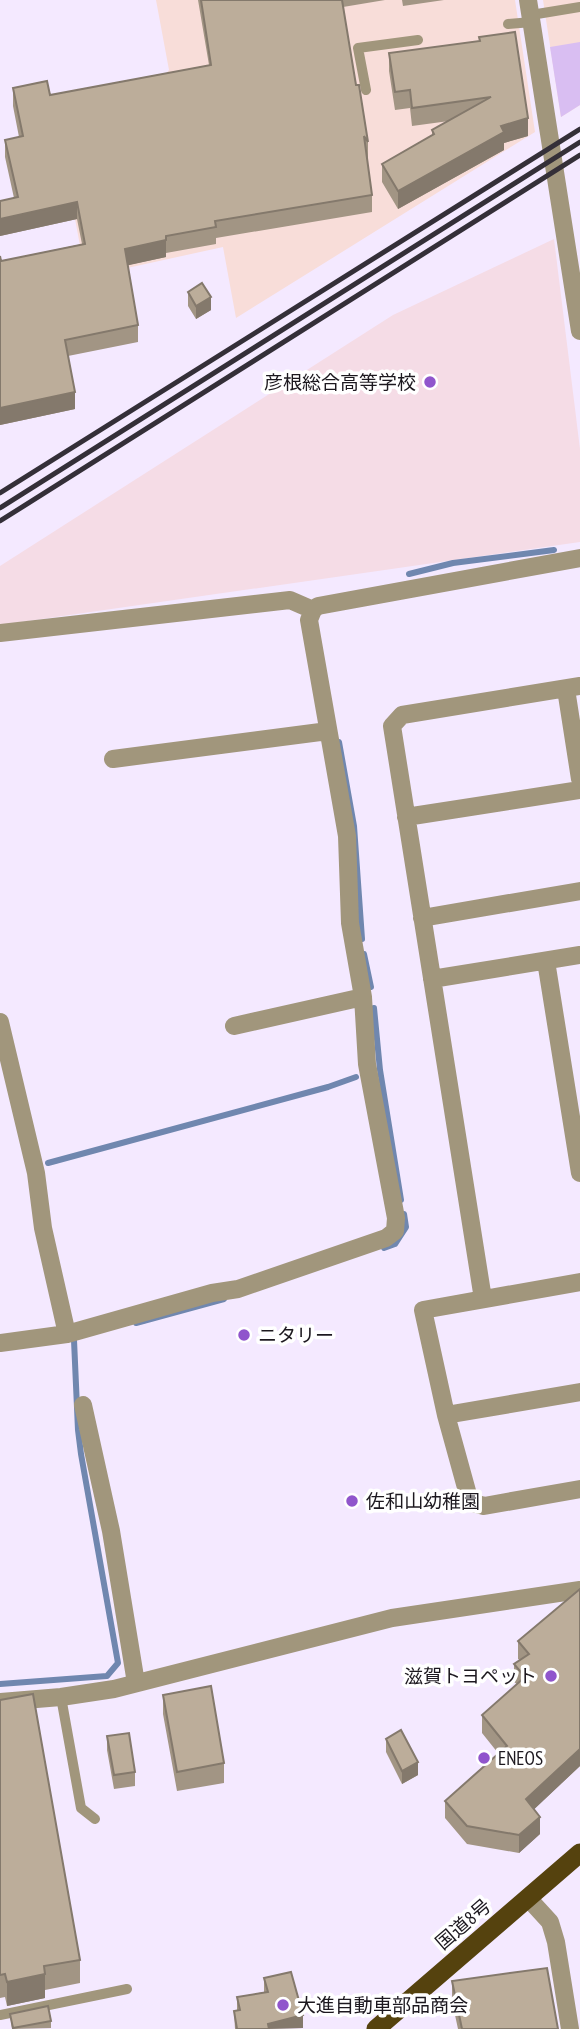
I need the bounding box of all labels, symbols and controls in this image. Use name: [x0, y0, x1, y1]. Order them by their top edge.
place label: 彦根総合高等学校: [264, 370, 416, 394]
marker: 彦根総合高等学校: [422, 374, 438, 390]
place label: ニタリー: [258, 1323, 334, 1347]
marker: ニタリー: [236, 1327, 252, 1343]
place label: 佐和山幼稚園: [366, 1489, 480, 1513]
marker: 佐和山幼稚園: [344, 1493, 360, 1509]
place label: 滋賀トヨペット: [404, 1664, 537, 1688]
marker: 滋賀トヨペット: [543, 1668, 559, 1684]
place label: ENEOS: [498, 1746, 543, 1770]
marker: ENEOS: [476, 1750, 492, 1766]
street label: 国道8号: [430, 1893, 496, 1955]
place label: 大進自動車部品商会: [297, 1993, 468, 2017]
marker: 大進自動車部品商会: [275, 1997, 291, 2013]

